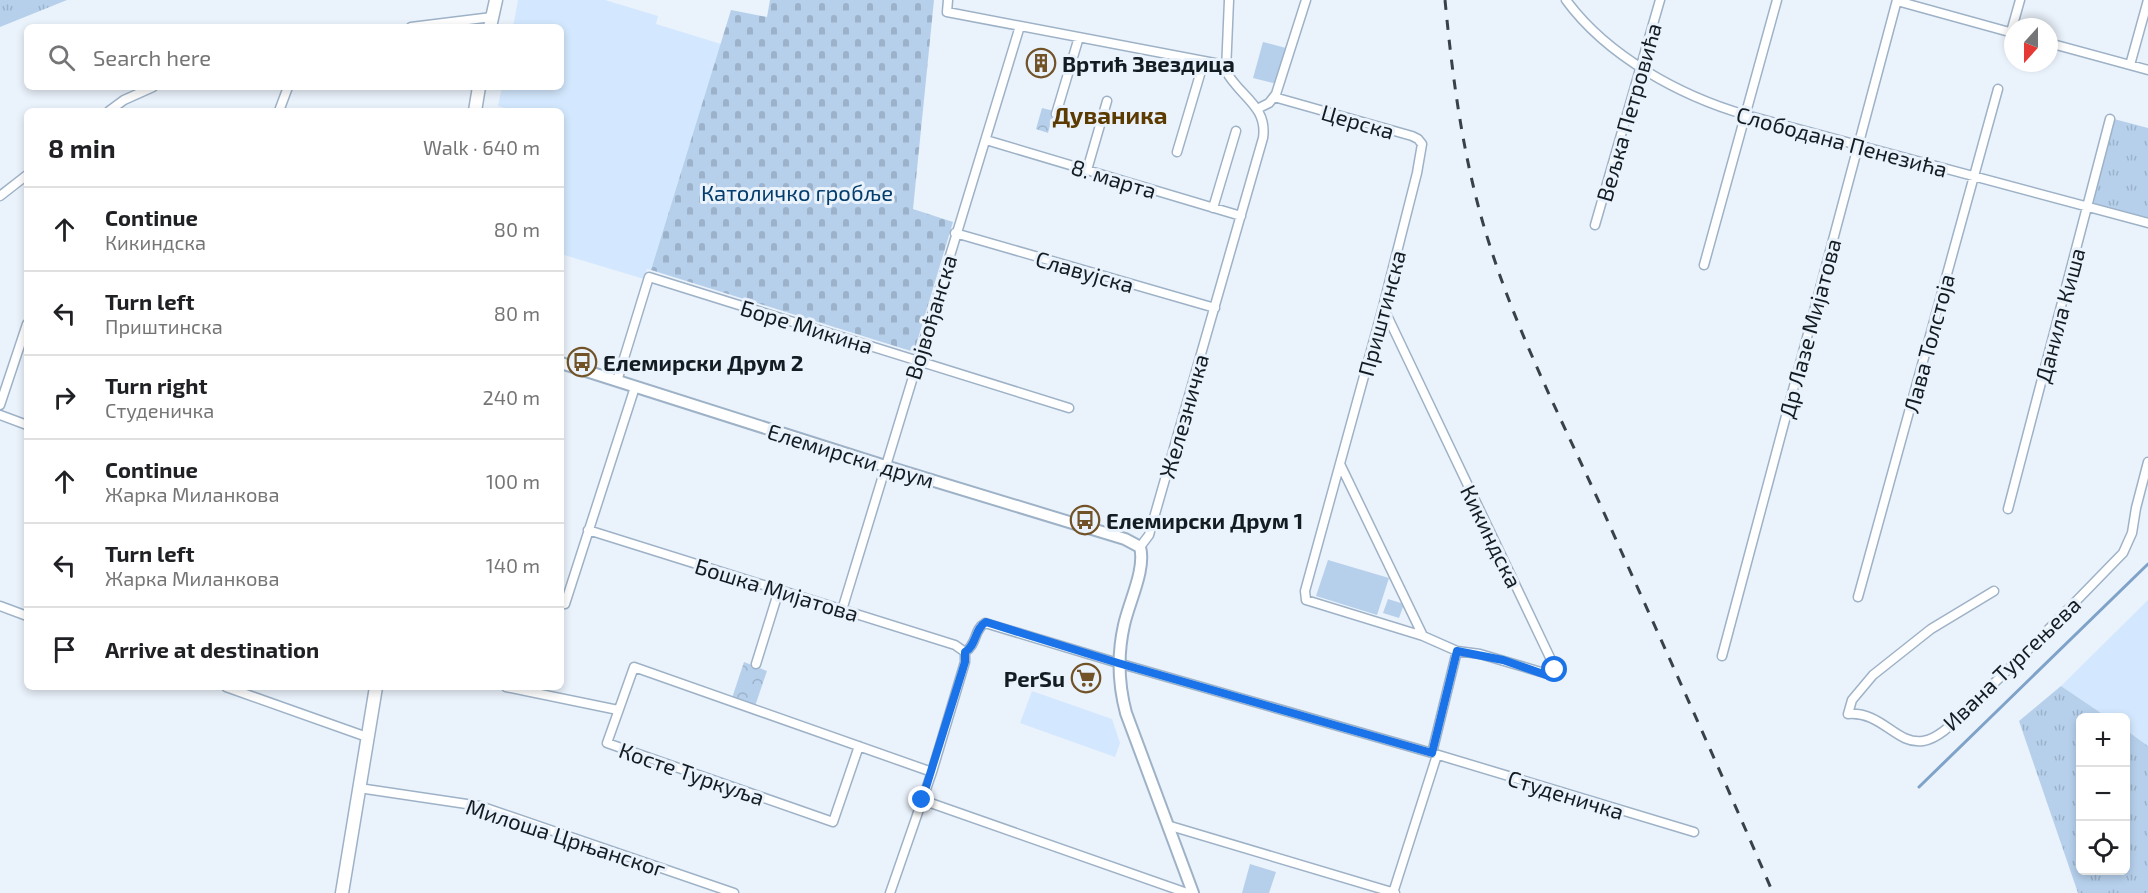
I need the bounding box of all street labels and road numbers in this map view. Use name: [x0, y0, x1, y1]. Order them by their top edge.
street label: Вељка Петровића: [1590, 20, 1666, 204]
street label: Церска: [1319, 98, 1397, 144]
street label: Слободана Пенезића: [1734, 100, 1950, 182]
street label: 8. марта: [1068, 153, 1160, 203]
street label: Др Лазе Мијатова: [1773, 236, 1846, 421]
street label: Славујска: [1033, 245, 1137, 298]
street label: Данила Киша: [2029, 245, 2089, 385]
street label: Приштинска: [1352, 247, 1410, 379]
street label: Војвођанска: [899, 252, 962, 383]
street label: Лава Толстоја: [1897, 271, 1960, 415]
street label: Боре Микина: [738, 294, 876, 358]
street label: Железничка: [1153, 351, 1213, 481]
street label: Елемирски друм: [764, 417, 938, 494]
street label: Кикиндска: [1456, 480, 1528, 592]
street label: Бошка Мијатова: [692, 552, 862, 627]
street label: Ивана Тургењева: [1937, 591, 2086, 736]
street label: Косте Туркуља: [616, 736, 768, 811]
street label: Студеничка: [1504, 764, 1627, 825]
street label: Милоша Црњанског: [463, 793, 669, 881]

